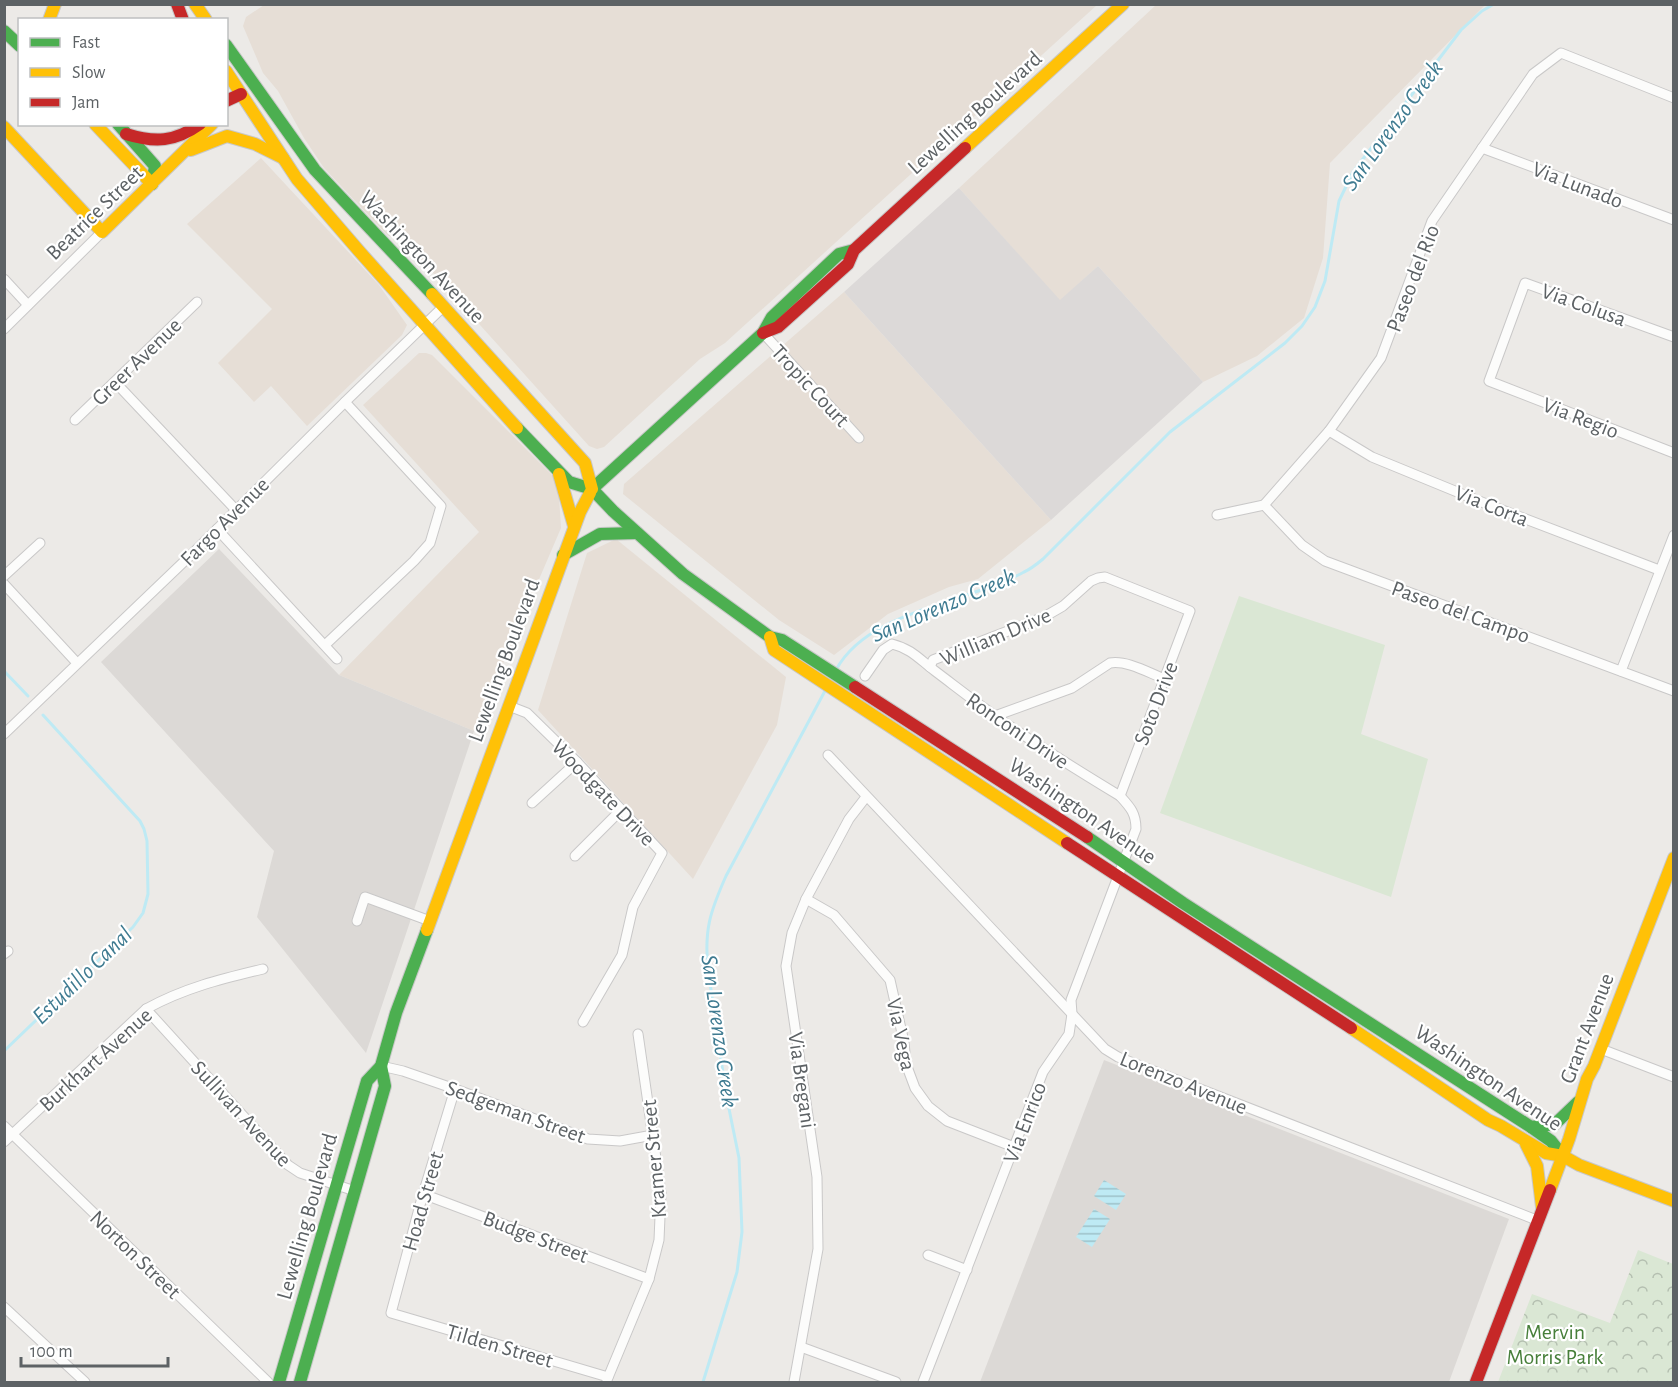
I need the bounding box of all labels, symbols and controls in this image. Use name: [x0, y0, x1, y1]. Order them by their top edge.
legend: [18, 18, 228, 126]
text: Fast: [72, 34, 100, 52]
street label: Lewelling Boulevard: [903, 47, 1046, 178]
water label: San Lorenzo Creek: [1338, 56, 1448, 195]
text: Slow: [72, 64, 105, 82]
text: Jam: [72, 94, 100, 112]
street label: Via Lunado: [1529, 158, 1626, 212]
street label: Beatrice Street: [42, 161, 147, 264]
street label: Washington Avenue: [356, 186, 489, 327]
street label: Paseo del Rio: [1382, 222, 1443, 335]
street label: Via Colusa: [1538, 280, 1629, 330]
street label: Greer Avenue: [88, 314, 186, 410]
street label: Tropic Court: [767, 341, 853, 431]
street label: Via Regio: [1539, 393, 1622, 442]
street label: Fargo Avenue: [176, 473, 273, 570]
street label: Via Corta: [1452, 481, 1532, 531]
water label: San Lorenzo Creek: [868, 565, 1019, 647]
street label: Lewelling Boulevard: [464, 576, 544, 745]
street label: Paseo del Campo: [1389, 577, 1533, 647]
street label: William Drive: [937, 604, 1054, 670]
street label: Soto Drive: [1130, 658, 1182, 748]
street label: Ronconi Drive: [962, 689, 1073, 773]
street label: Woodgate Drive: [547, 735, 659, 850]
street label: Washington Avenue: [1005, 754, 1160, 868]
water label: Estudillo Canal: [28, 922, 137, 1029]
water label: San Lorenzo Creek: [696, 953, 742, 1109]
street label: Grant Avenue: [1556, 970, 1618, 1086]
street label: Via Vega: [883, 996, 919, 1072]
street label: Burkhart Avenue: [35, 1004, 156, 1116]
street label: Washington Avenue: [1411, 1021, 1566, 1135]
street label: Via Bregani: [784, 1030, 820, 1130]
street label: Lorenzo Avenue: [1117, 1047, 1250, 1118]
street label: Sullivan Avenue: [187, 1057, 296, 1171]
street label: Sedgeman Street: [443, 1077, 588, 1147]
street label: Via Enrico: [999, 1079, 1050, 1166]
street label: Kramer Street: [638, 1099, 670, 1219]
street label: Lewelling Boulevard: [273, 1131, 341, 1302]
street label: Hoad Street: [398, 1149, 448, 1254]
street label: Norton Street: [86, 1206, 185, 1303]
street label: Budge Street: [480, 1207, 591, 1267]
street label: Tilden Street: [444, 1320, 556, 1372]
park label: Mervin Morris Park: [1507, 1321, 1603, 1368]
scale bar: [21, 1330, 168, 1368]
text: 100 m: [30, 1343, 73, 1361]

